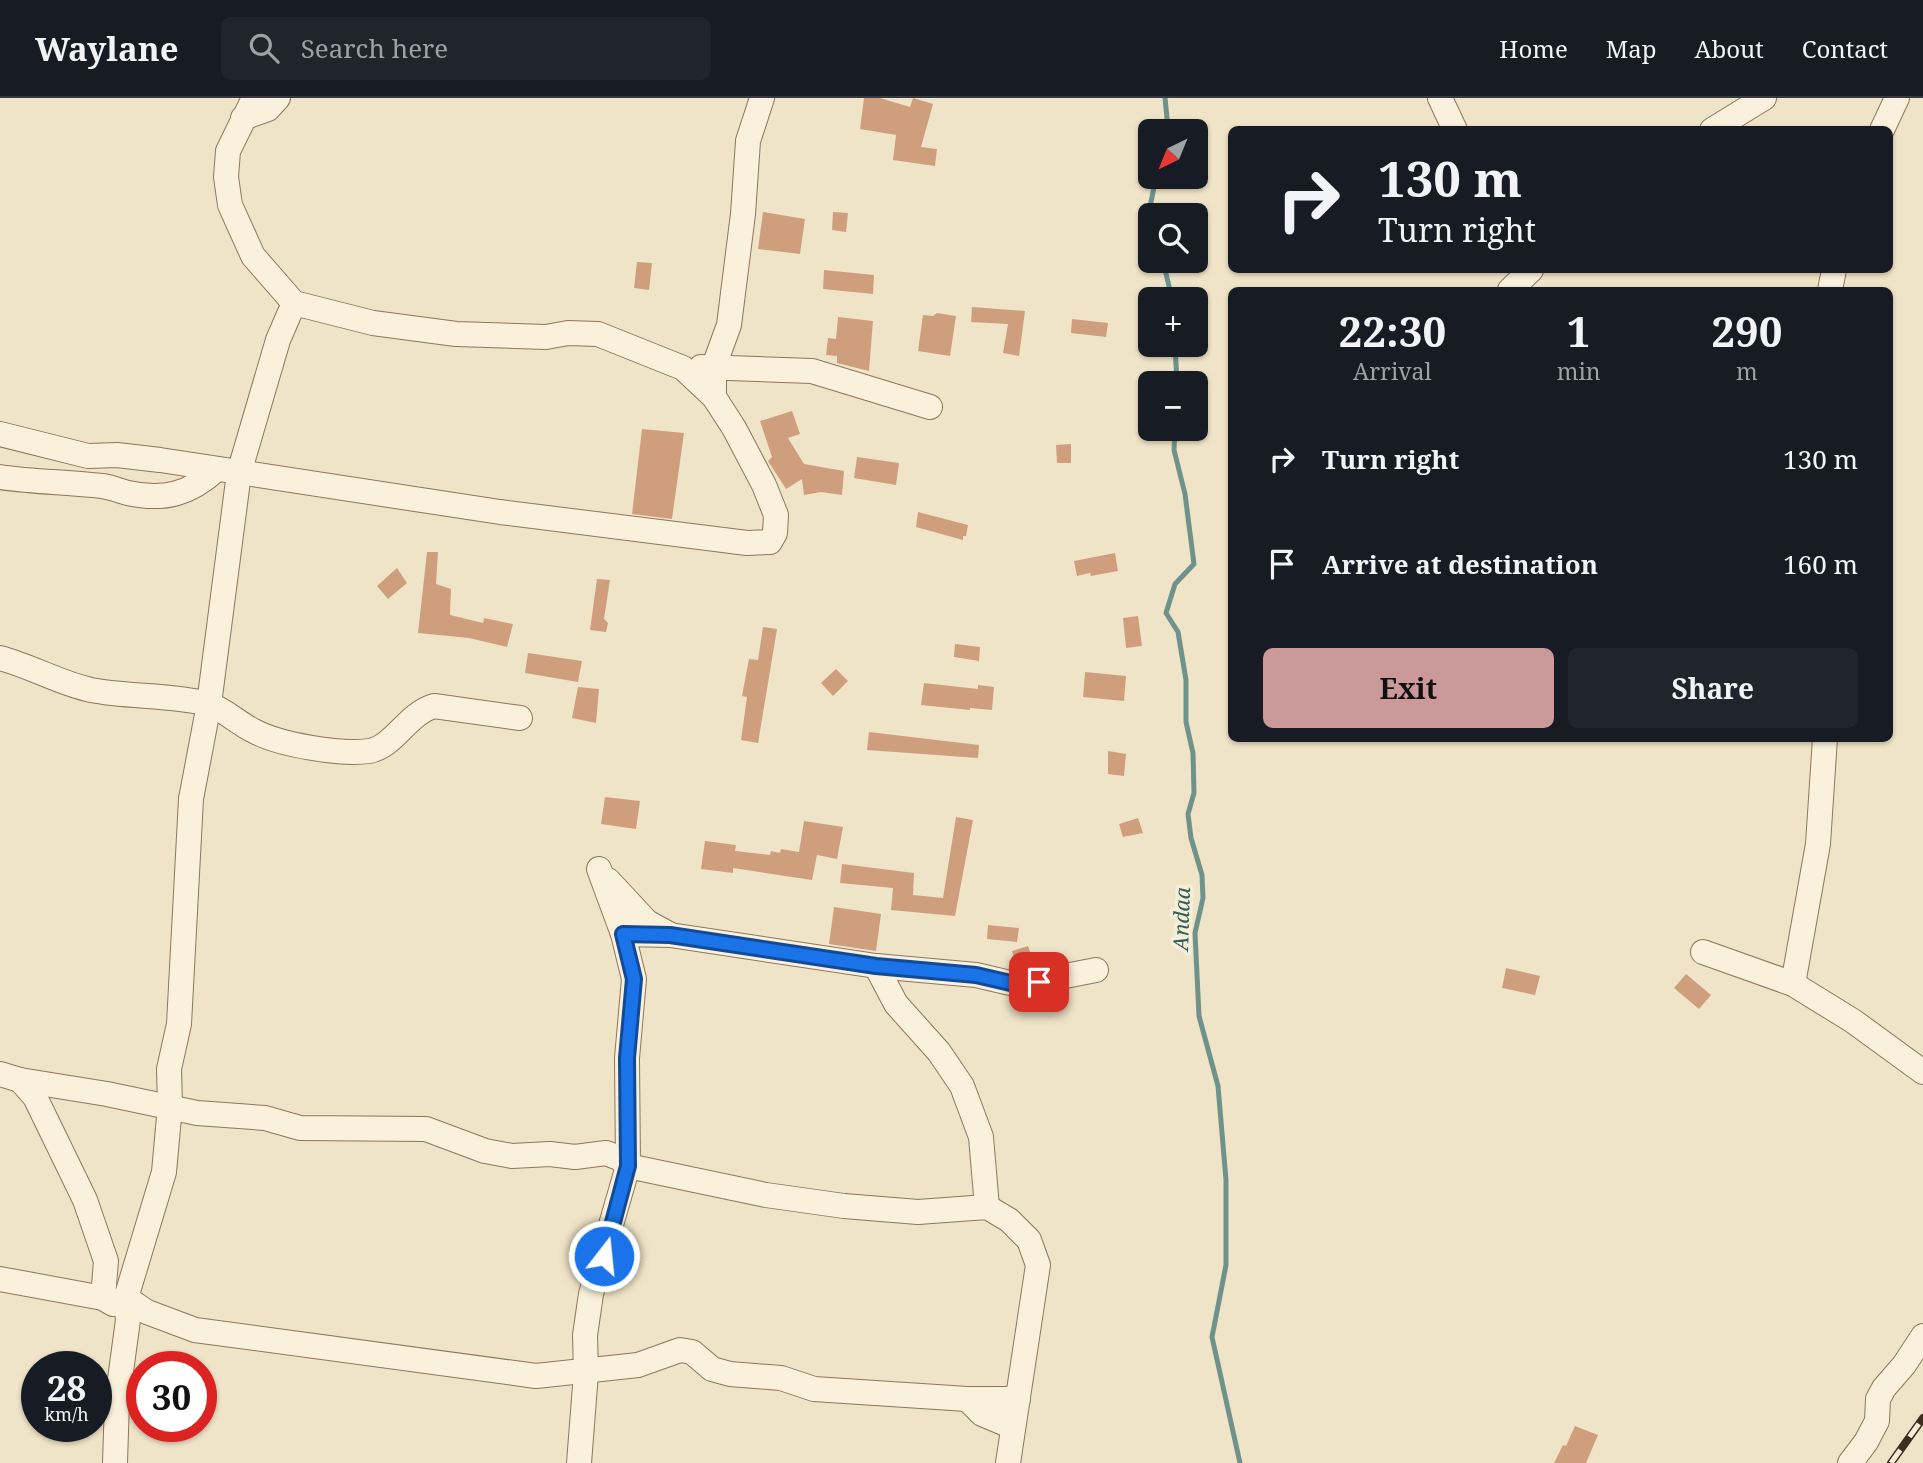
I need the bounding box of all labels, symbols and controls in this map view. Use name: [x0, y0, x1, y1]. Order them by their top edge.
search box: [221, 17, 711, 80]
text: Waylane: [35, 26, 179, 71]
icon: search: [245, 29, 283, 67]
text: Search here: [301, 30, 448, 66]
text: Home: [1499, 32, 1568, 65]
text: Map: [1606, 32, 1657, 65]
text: About: [1695, 32, 1764, 65]
text: Contact: [1802, 32, 1888, 65]
north arrow: [1138, 119, 1208, 189]
map controls: [1138, 119, 1208, 441]
text: 130 m: [1378, 145, 1522, 211]
icon: right: [1263, 154, 1354, 245]
button: search: [1138, 203, 1208, 273]
text: Turn right: [1378, 208, 1536, 251]
button: +: [1138, 287, 1208, 357]
text: 22:30: [1339, 302, 1446, 359]
text: 1: [1567, 302, 1591, 359]
text: 290: [1711, 302, 1782, 359]
text: Arrival: [1353, 355, 1432, 387]
text: min: [1557, 355, 1601, 387]
text: m: [1736, 355, 1758, 387]
button: −: [1138, 371, 1208, 441]
icon: right: [1263, 440, 1301, 478]
text: Turn right: [1322, 441, 1459, 477]
text: 130 m: [1783, 441, 1858, 477]
icon: arrive: [1263, 545, 1301, 583]
text: Arrive at destination: [1322, 546, 1598, 582]
text: 160 m: [1783, 546, 1858, 582]
button: Exit: [1263, 648, 1554, 728]
button: Share: [1568, 648, 1858, 728]
water label: Andaa: [1166, 886, 1196, 953]
pin: [1009, 952, 1069, 1012]
icon: arrive: [1020, 963, 1058, 1001]
position arrow: [567, 1219, 641, 1293]
speed limit sign: 30: [126, 1351, 217, 1442]
text: 28: [47, 1364, 86, 1411]
text: km/h: [44, 1402, 89, 1426]

